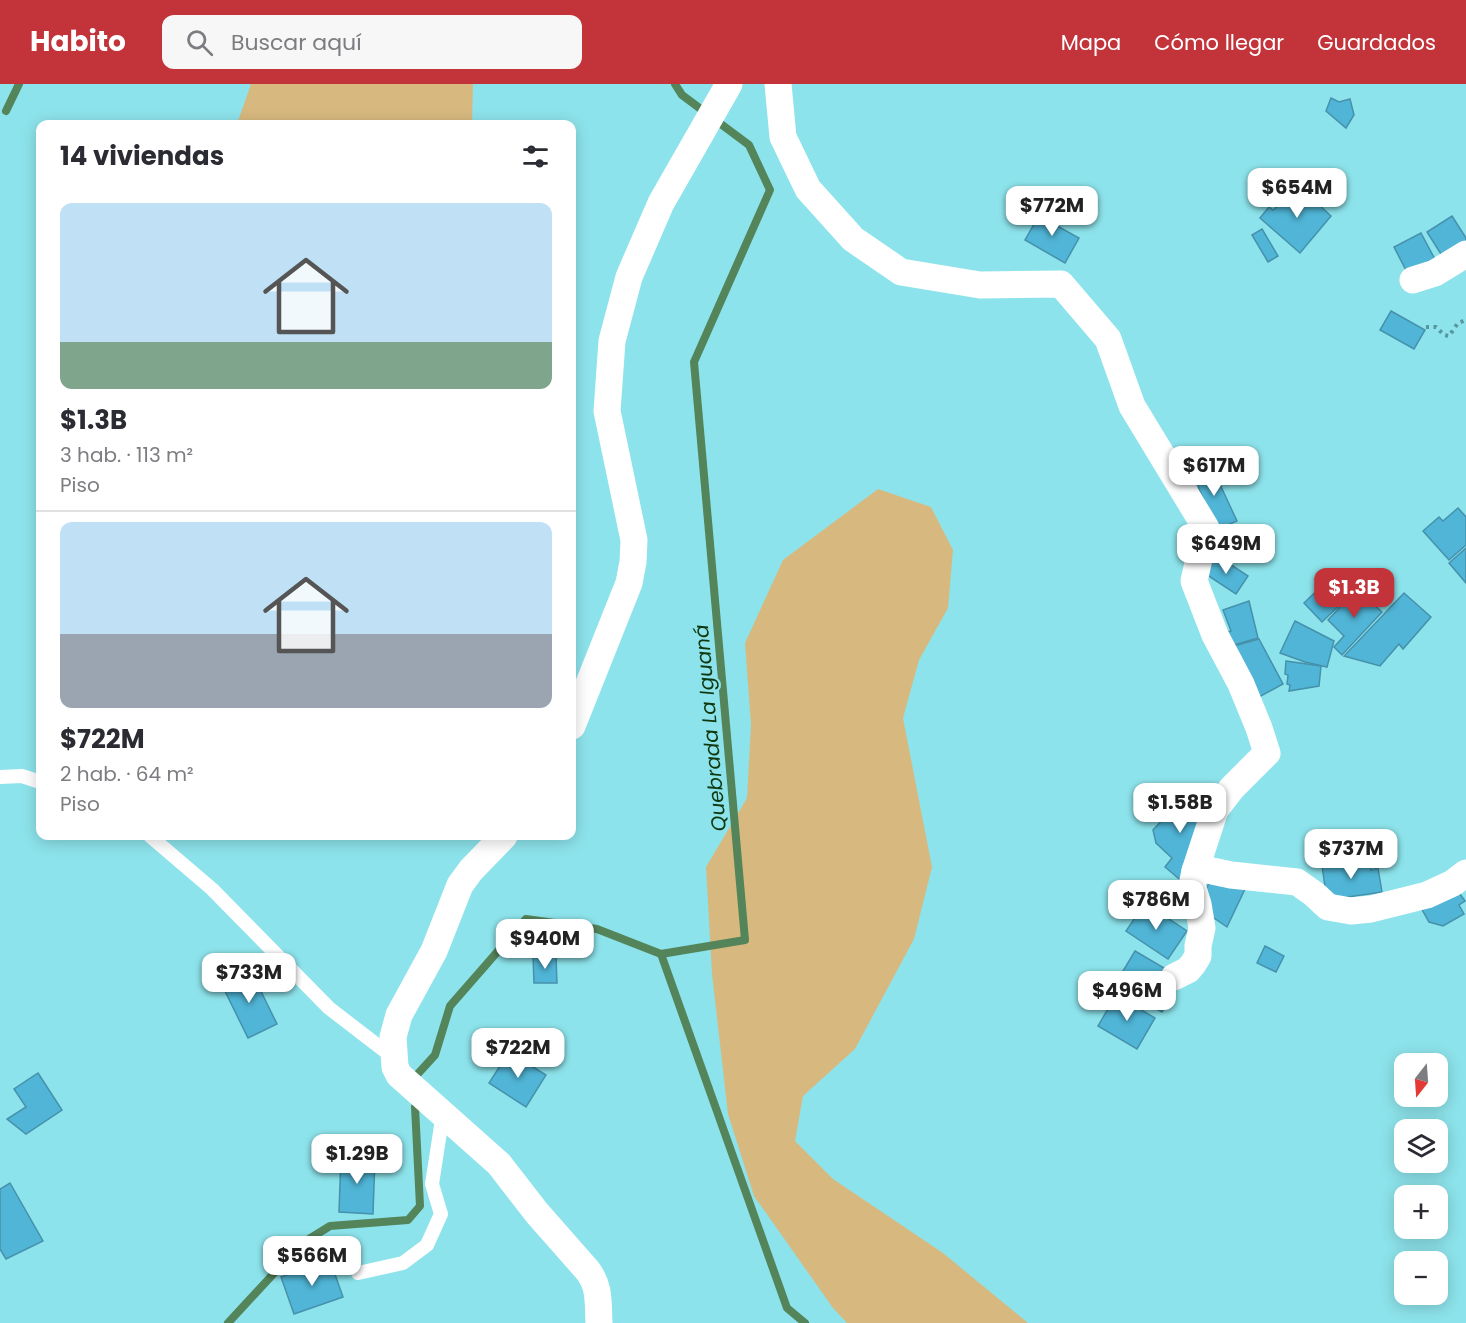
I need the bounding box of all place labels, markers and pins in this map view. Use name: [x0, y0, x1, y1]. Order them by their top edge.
pin: $654M: [1255, 168, 1339, 219]
pin: $772M: [1010, 186, 1094, 237]
pin: $617M: [1172, 446, 1256, 497]
pin: $649M: [1184, 524, 1268, 575]
pin: $1.3B: [1312, 568, 1396, 619]
pin: $1.58B: [1131, 783, 1229, 834]
pin: $737M: [1309, 829, 1393, 880]
pin: $786M: [1114, 880, 1198, 931]
pin: $940M: [503, 919, 587, 970]
pin: $733M: [207, 953, 291, 1004]
pin: $496M: [1085, 971, 1169, 1022]
pin: $722M: [476, 1028, 560, 1079]
pin: $1.29B: [308, 1134, 406, 1185]
pin: $566M: [270, 1236, 354, 1287]

